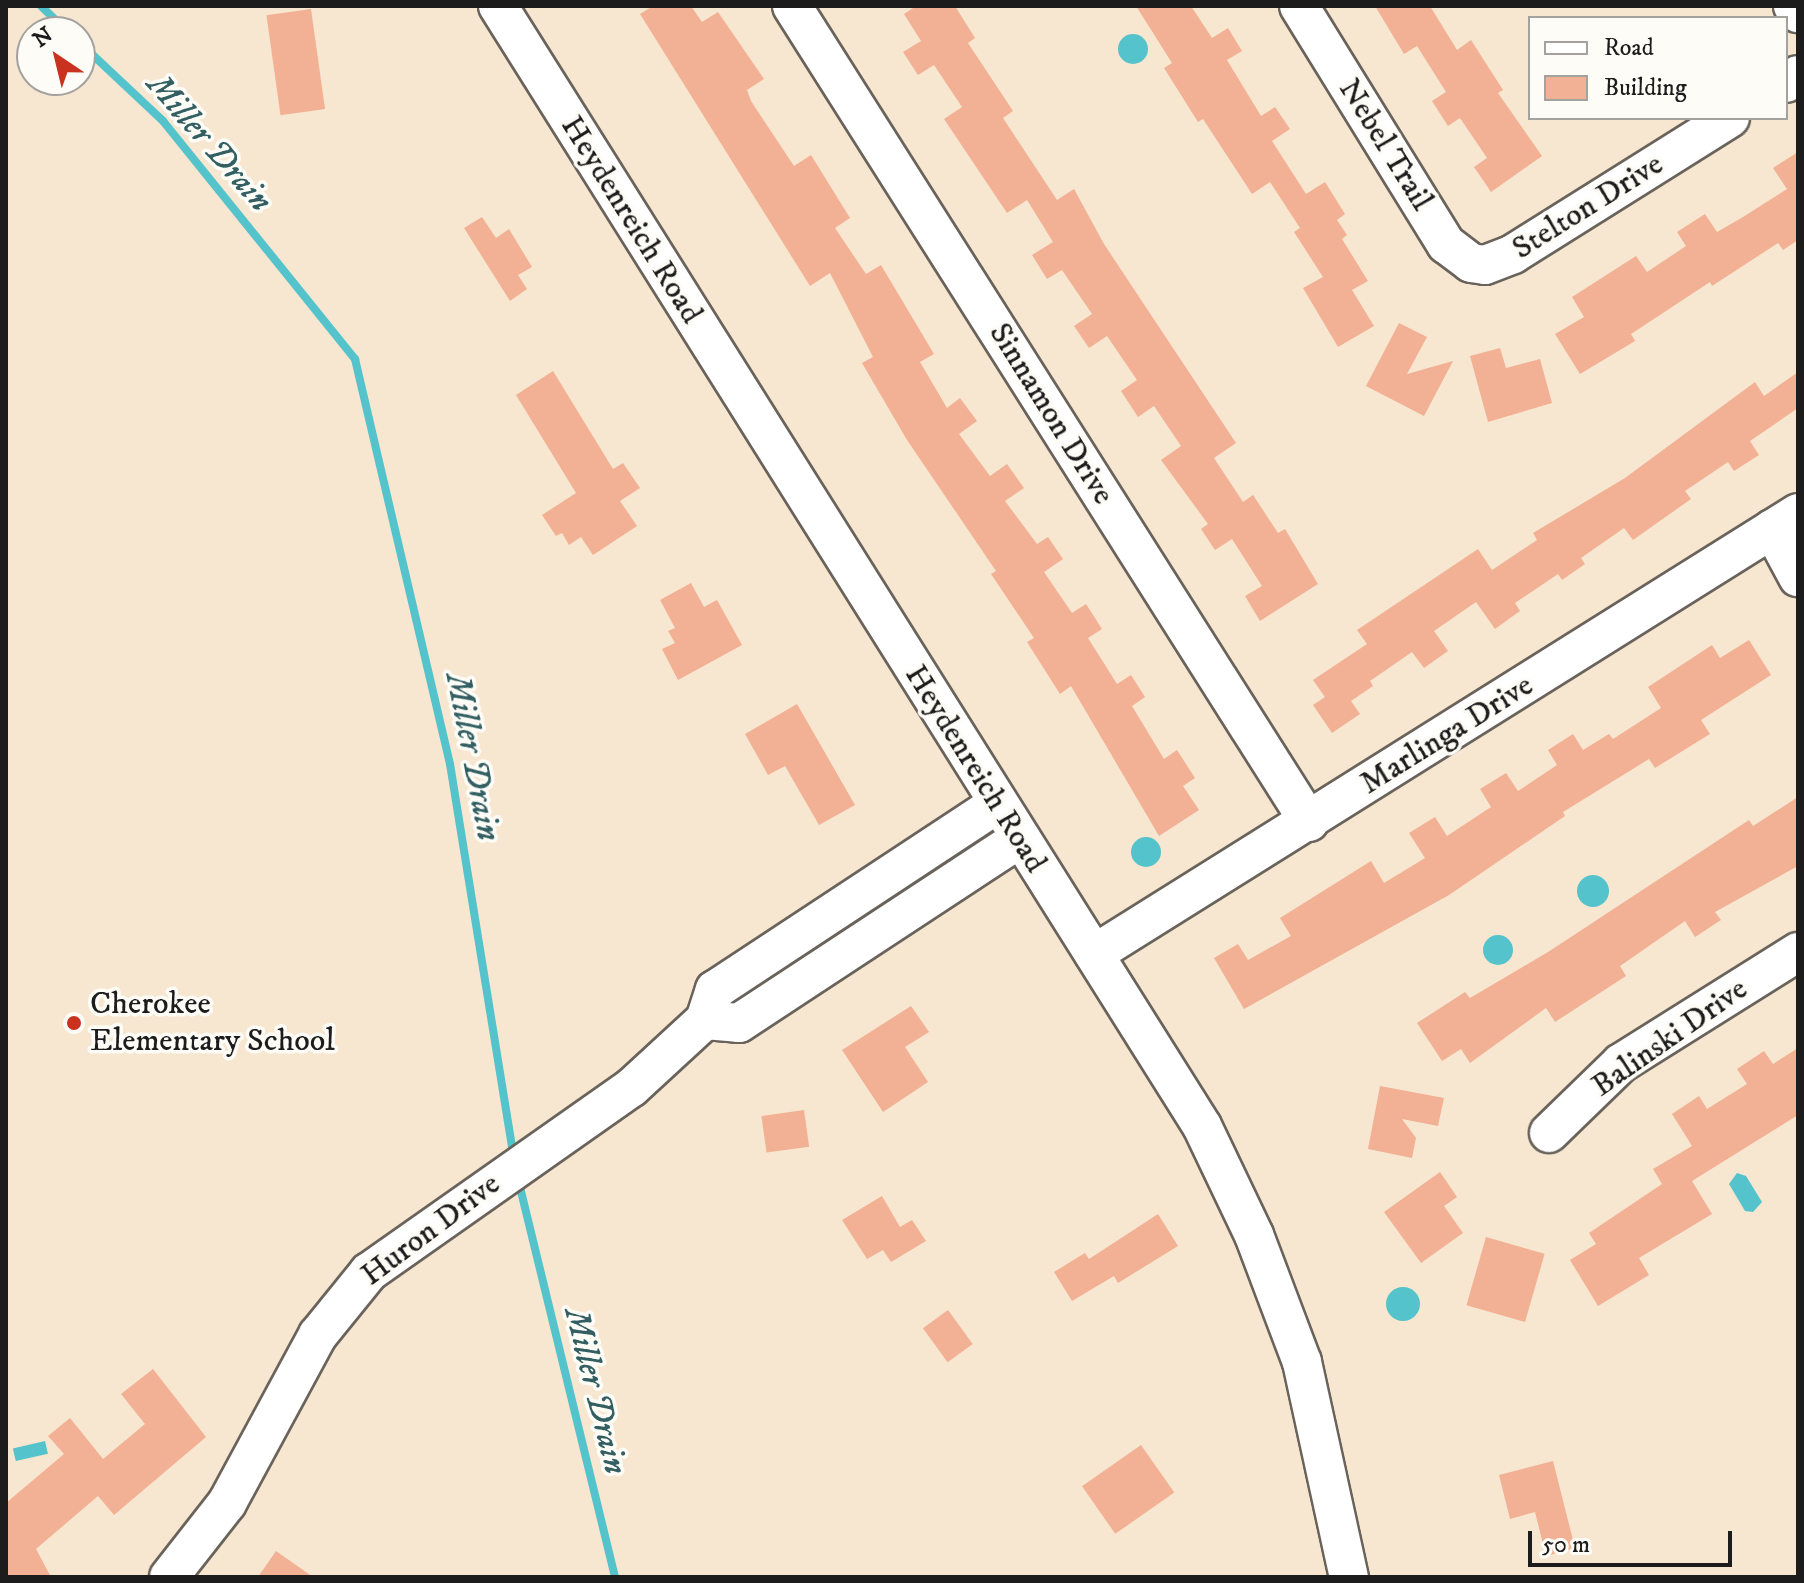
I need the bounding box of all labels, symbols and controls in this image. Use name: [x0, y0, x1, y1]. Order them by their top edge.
north arrow: [16, 16, 96, 96]
legend: [1528, 16, 1788, 120]
text: N: [28, 21, 58, 54]
text: Road: [1604, 33, 1654, 63]
water label: Miller Drain: [138, 65, 280, 221]
street label: Nebel Trail: [1330, 72, 1440, 218]
text: Building: [1604, 73, 1687, 103]
street label: Heydenreich Road: [552, 109, 710, 331]
street label: Stelton Drive: [1506, 146, 1670, 268]
street label: Sinnamon Drive: [980, 316, 1122, 512]
street label: Heydenreich Road: [896, 658, 1054, 880]
street label: Marlinga Drive: [1354, 667, 1540, 803]
water label: Miller Drain: [436, 670, 508, 844]
street label: Balinski Drive: [1585, 970, 1755, 1106]
place label: Cherokee Elementary School: [90, 986, 335, 1061]
marker: Cherokee Elementary School: [65, 1014, 83, 1032]
street label: Huron Drive: [354, 1165, 508, 1295]
water label: Miller Drain: [555, 1303, 635, 1479]
scale bar: [1532, 1515, 1736, 1565]
text: 50 m: [1542, 1530, 1590, 1560]

